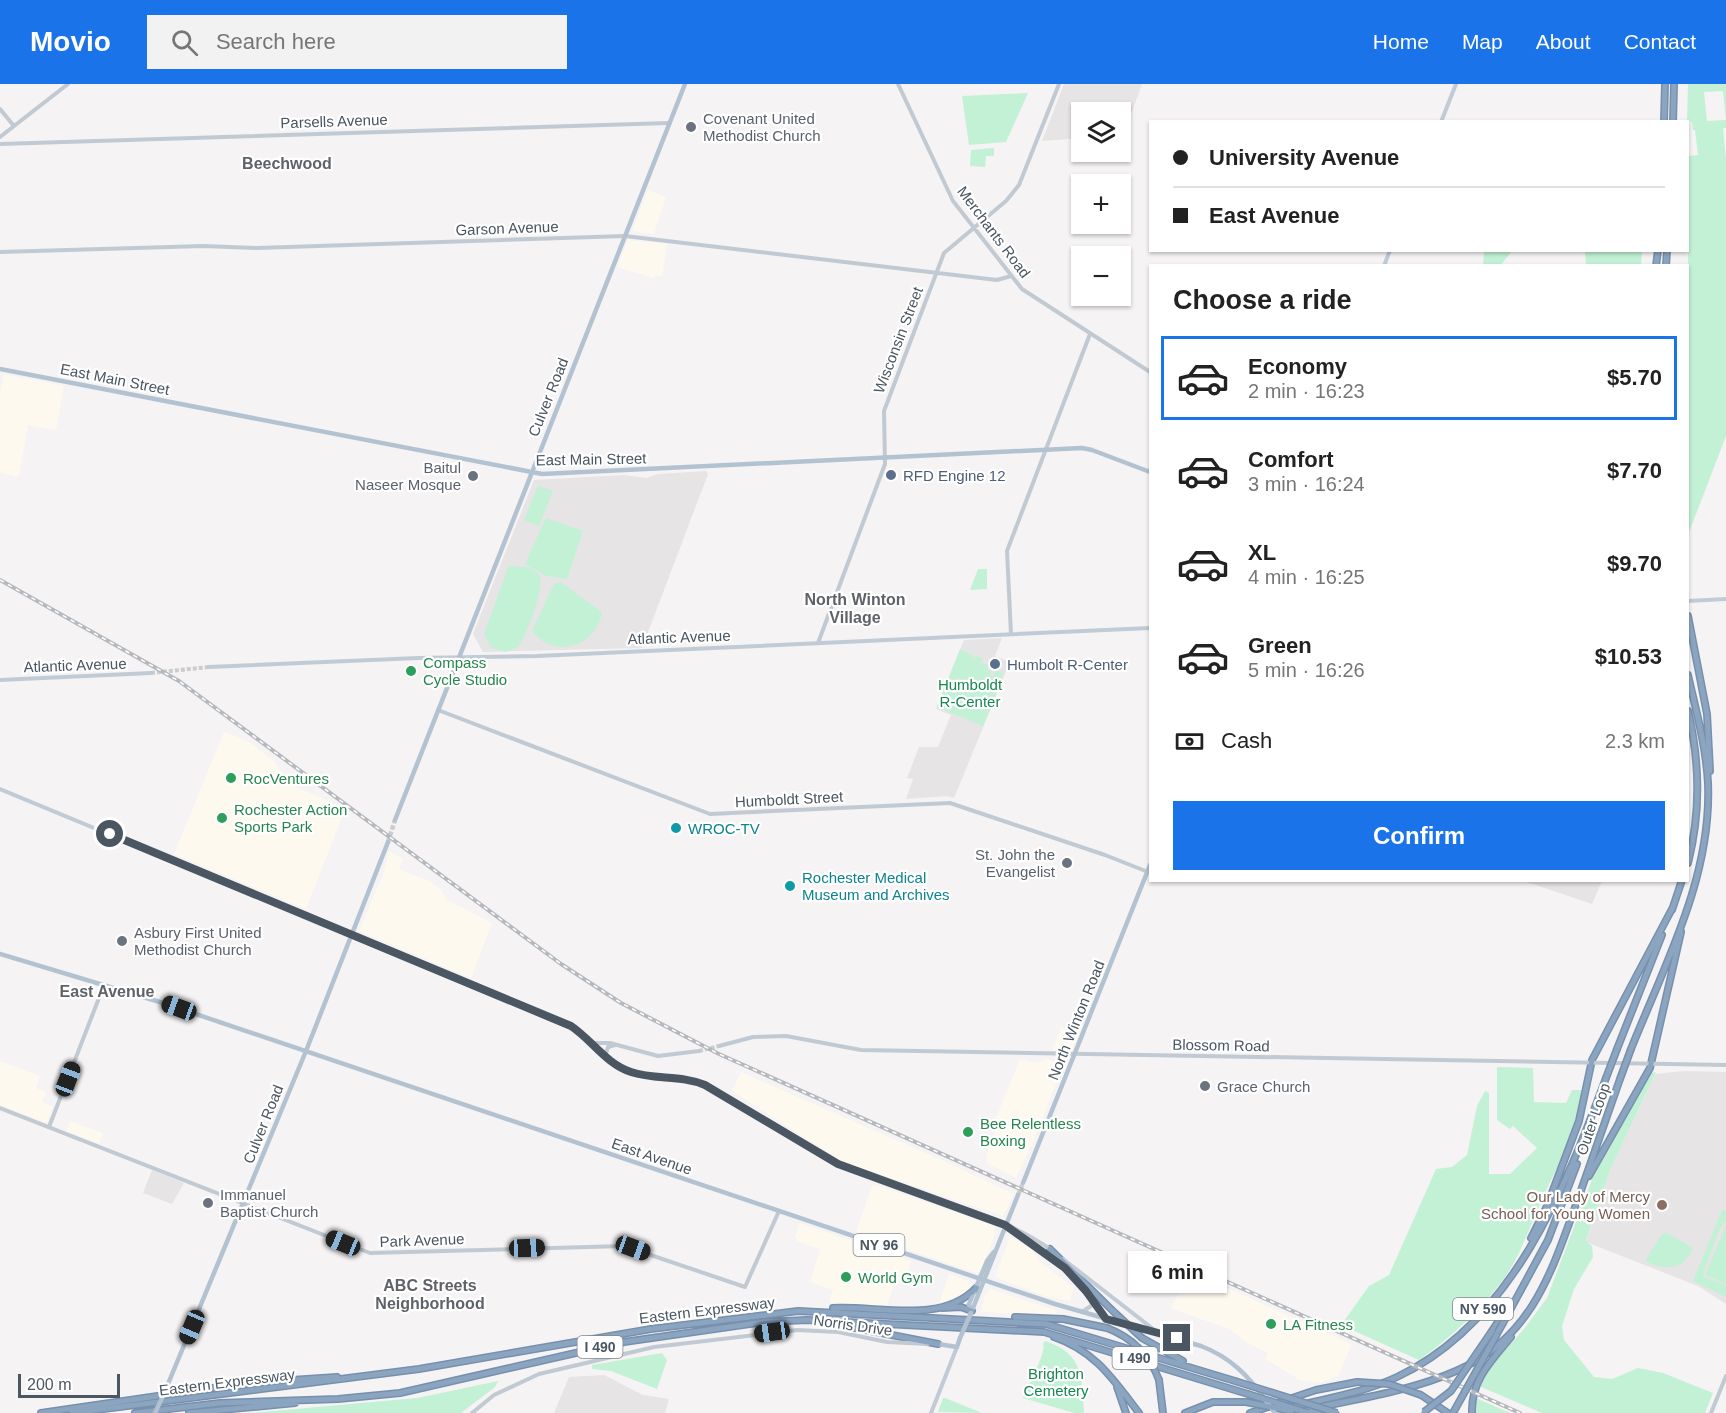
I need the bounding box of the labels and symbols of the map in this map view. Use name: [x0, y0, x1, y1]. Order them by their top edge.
place label: Covenant United Methodist Church: [703, 110, 821, 144]
street label: Parsells Avenue: [280, 111, 388, 131]
marker: Covenant United Methodist Church: [684, 120, 698, 134]
district label: Beechwood: [242, 155, 332, 172]
street label: Merchants Road: [954, 183, 1034, 281]
street label: Garson Avenue: [455, 218, 559, 238]
street label: Wisconsin Street: [870, 284, 926, 396]
street label: Culver Road: [525, 355, 571, 439]
street label: East Main Street: [59, 360, 172, 398]
street label: East Main Street: [535, 450, 647, 468]
place label: Baitul Naseer Mosque: [355, 459, 461, 493]
place label: RFD Engine 12: [903, 467, 1006, 484]
marker: RFD Engine 12: [884, 468, 898, 482]
marker: Baitul Naseer Mosque: [466, 469, 480, 483]
district label: North Winton Village: [804, 591, 906, 626]
street label: Atlantic Avenue: [627, 627, 731, 647]
place label: Compass Cycle Studio: [423, 654, 507, 688]
street label: Atlantic Avenue: [23, 655, 127, 675]
place label: Humbolt R-Center: [1007, 656, 1128, 673]
marker: Humbolt R-Center: [988, 657, 1002, 671]
marker: Compass Cycle Studio: [404, 664, 418, 678]
park label: Humboldt R-Center: [938, 676, 1003, 710]
place label: RocVentures: [243, 770, 329, 787]
marker: RocVentures: [224, 771, 238, 785]
street label: Humboldt Street: [734, 788, 844, 810]
place label: Rochester Action Sports Park: [234, 801, 347, 835]
marker: Rochester Action Sports Park: [215, 811, 229, 825]
route start: [96, 820, 123, 847]
place label: WROC-TV: [688, 820, 760, 837]
marker: WROC-TV: [669, 821, 683, 835]
place label: St. John the Evangelist: [975, 846, 1056, 880]
marker: St. John the Evangelist: [1060, 856, 1074, 870]
place label: Rochester Medical Museum and Archives: [802, 869, 950, 903]
marker: Rochester Medical Museum and Archives: [783, 879, 797, 893]
place label: Asbury First United Methodist Church: [134, 924, 262, 958]
marker: Asbury First United Methodist Church: [115, 934, 129, 948]
street label: North Winton Road: [1044, 958, 1108, 1082]
district label: East Avenue: [60, 983, 155, 1000]
car: [159, 993, 199, 1023]
street label: Blossom Road: [1172, 1036, 1270, 1054]
car: [53, 1059, 83, 1099]
place label: Grace Church: [1217, 1078, 1310, 1095]
marker: Grace Church: [1198, 1079, 1212, 1093]
street label: Outer Loop: [1573, 1081, 1613, 1157]
street label: Culver Road: [240, 1082, 286, 1166]
place label: Bee Relentless Boxing: [980, 1115, 1081, 1149]
marker: Bee Relentless Boxing: [961, 1125, 975, 1139]
street label: East Avenue: [610, 1134, 694, 1178]
place label: Immanuel Baptist Church: [220, 1186, 318, 1220]
place label: Our Lady of Mercy School for Young Women: [1481, 1188, 1650, 1222]
marker: Immanuel Baptist Church: [201, 1196, 215, 1210]
marker: Our Lady of Mercy School for Young Women: [1655, 1198, 1669, 1212]
car: [323, 1228, 363, 1258]
street label: Park Avenue: [379, 1230, 465, 1250]
car: [613, 1233, 653, 1263]
road number: NY 96: [854, 1234, 904, 1256]
car: [509, 1238, 545, 1258]
callout: 6 min: [1128, 1251, 1226, 1293]
place label: World Gym: [858, 1269, 933, 1286]
marker: World Gym: [839, 1270, 853, 1284]
district label: ABC Streets Neighborhood: [375, 1277, 485, 1312]
street label: Eastern Expressway: [638, 1293, 776, 1327]
road number: NY 590: [1453, 1298, 1513, 1320]
car: [177, 1307, 207, 1347]
street label: Norris Drive: [813, 1311, 893, 1339]
place label: LA Fitness: [1283, 1316, 1353, 1333]
marker: LA Fitness: [1264, 1317, 1278, 1331]
car: [753, 1321, 791, 1343]
route end: [1163, 1324, 1190, 1351]
road number: I 490: [578, 1336, 622, 1358]
road number: I 490: [1112, 1347, 1158, 1369]
street label: Eastern Expressway: [158, 1365, 296, 1399]
park label: Brighton Cemetery: [1023, 1365, 1089, 1399]
scale bar: [18, 1371, 120, 1398]

